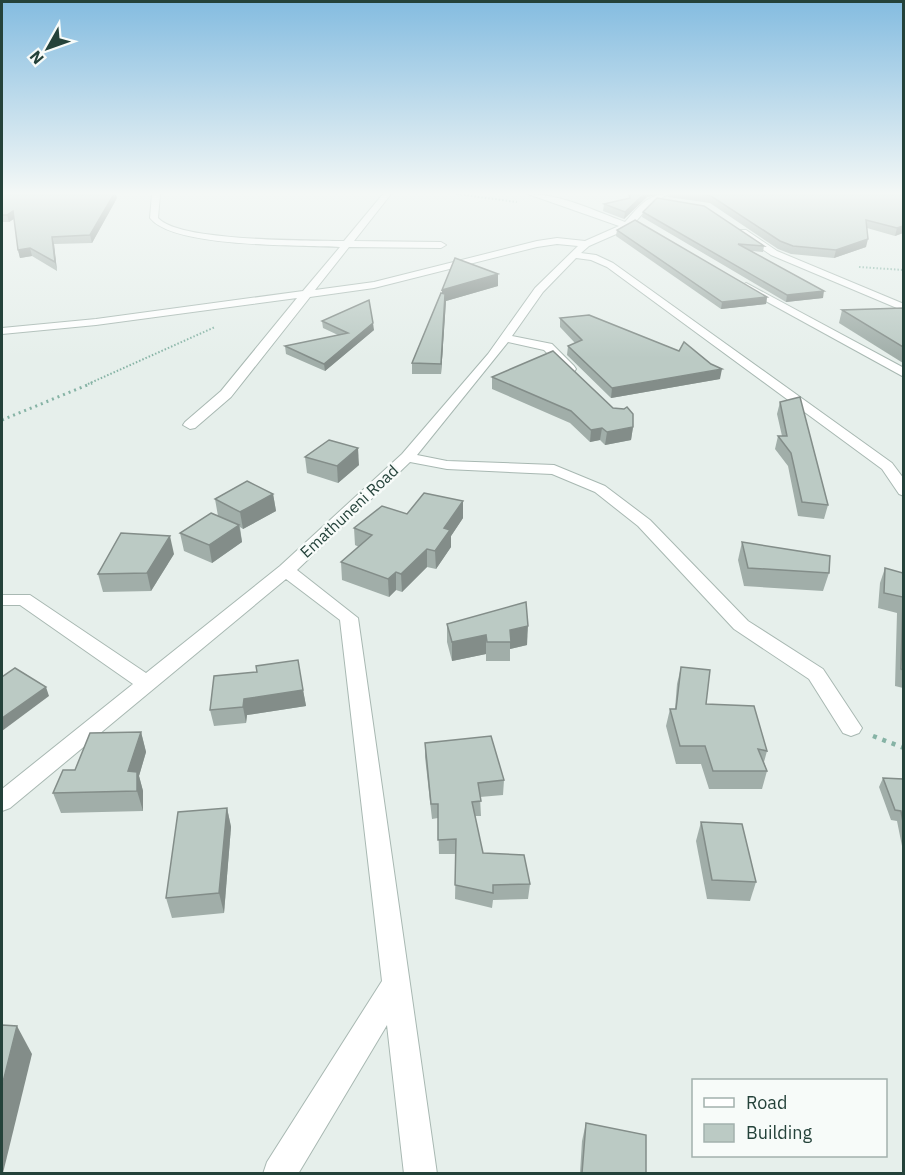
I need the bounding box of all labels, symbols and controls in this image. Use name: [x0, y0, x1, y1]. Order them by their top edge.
north arrow: [18, 18, 78, 78]
text: N: [25, 47, 48, 69]
street label: Emathuneni Road: [296, 460, 402, 562]
legend: [692, 1079, 887, 1157]
text: Road: [746, 1091, 787, 1114]
text: Building: [746, 1121, 813, 1144]

